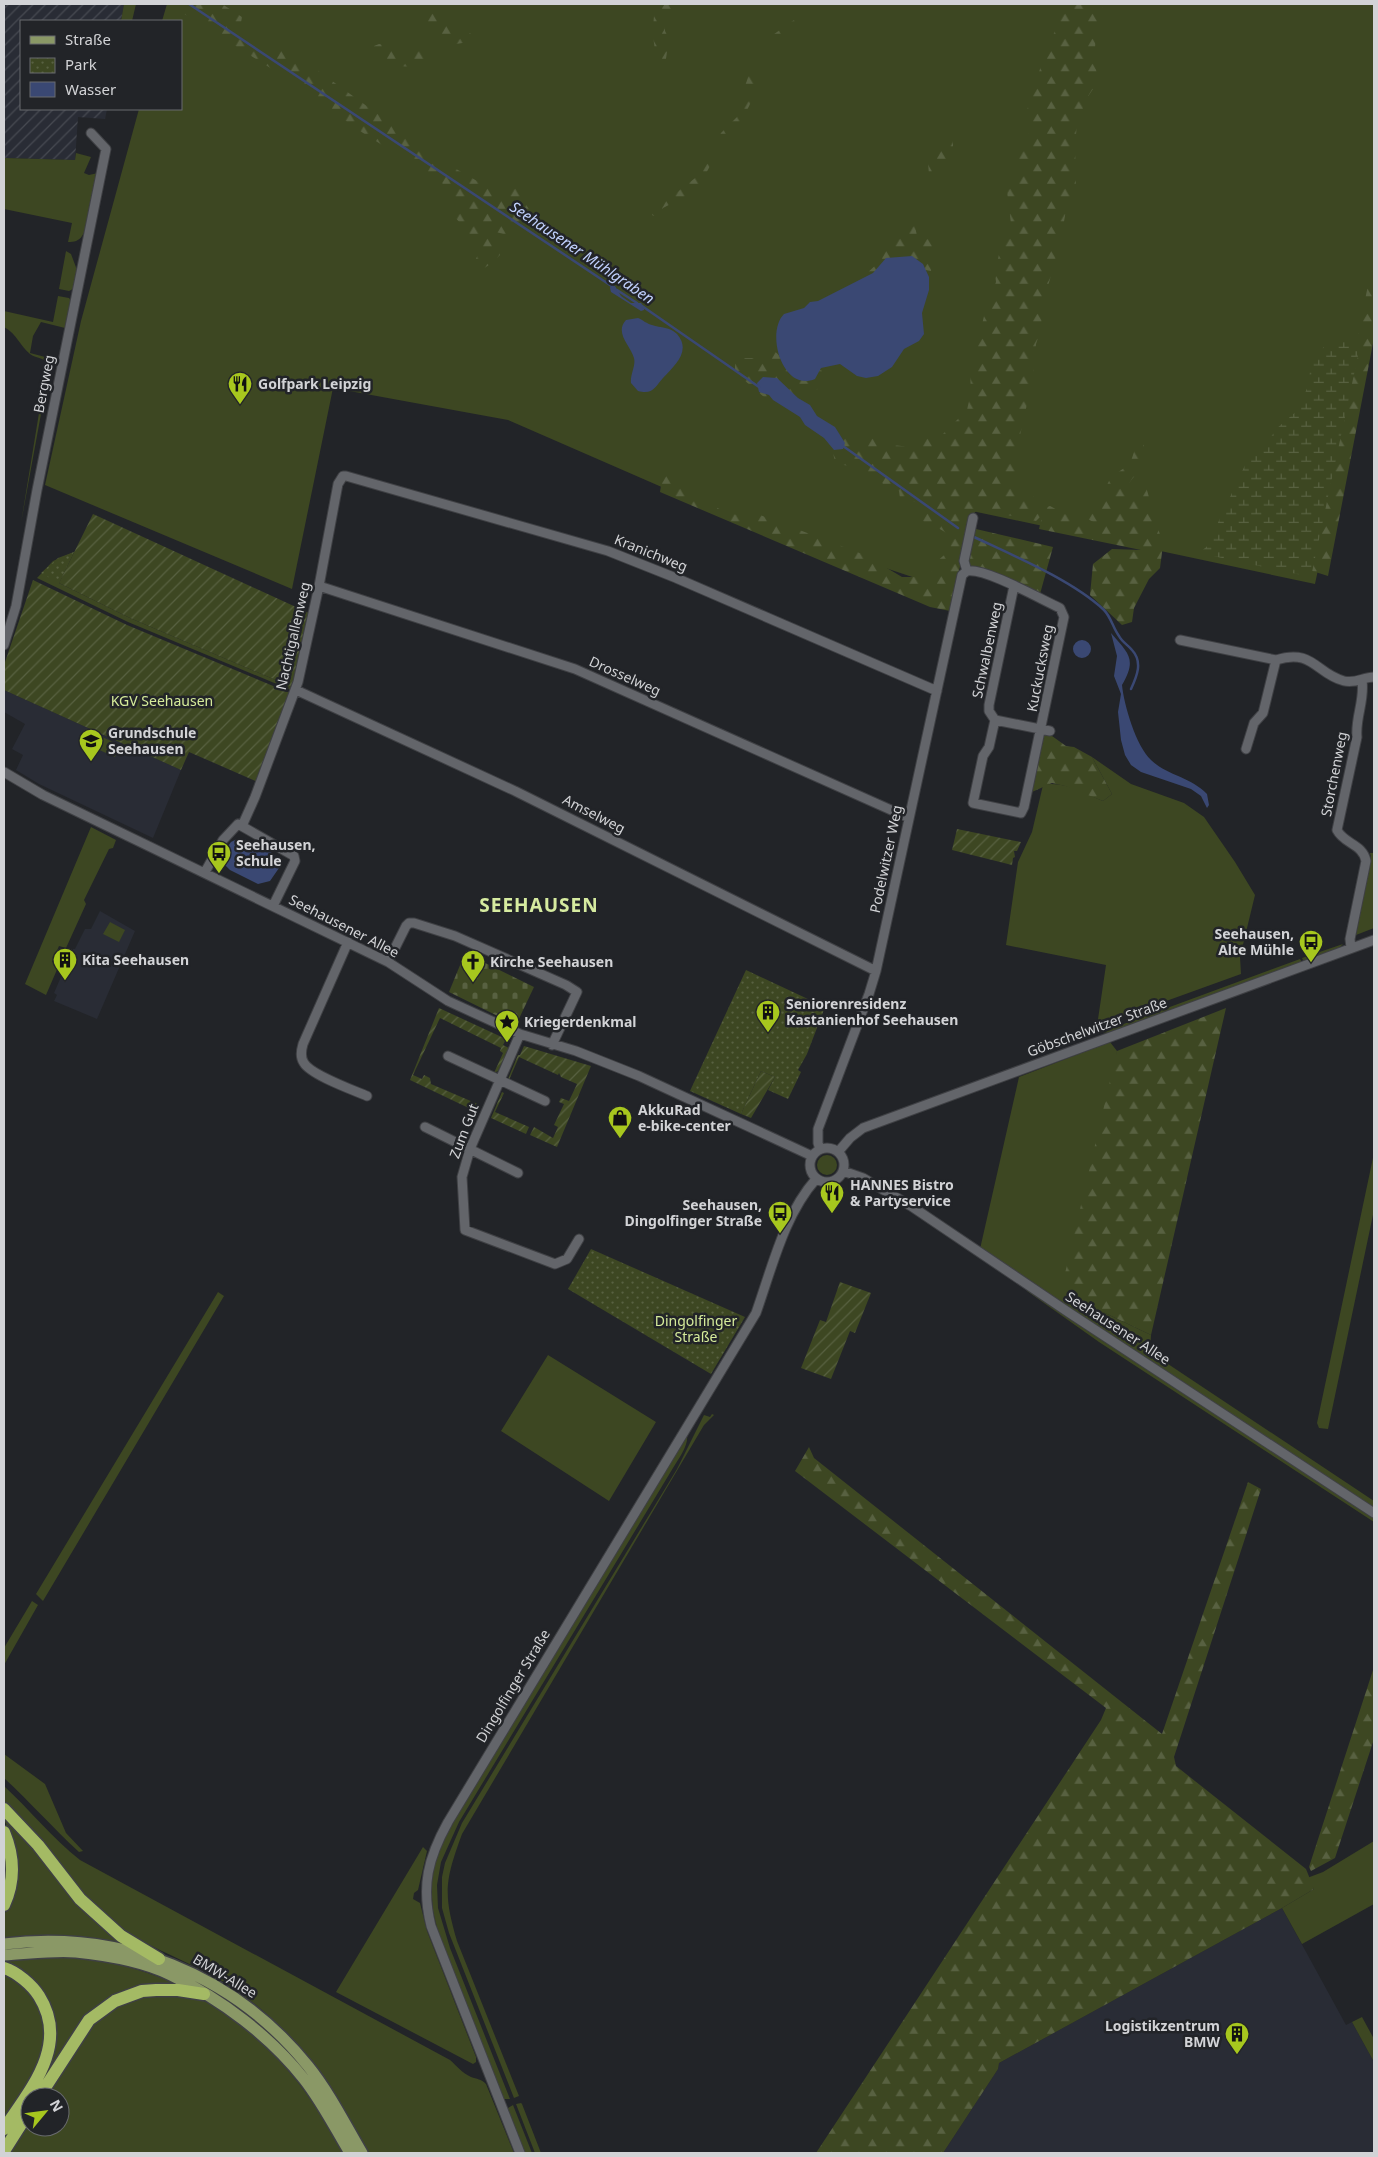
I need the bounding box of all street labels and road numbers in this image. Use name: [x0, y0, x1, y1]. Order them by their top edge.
street label: Bergweg: [29, 353, 58, 415]
street label: Kranichweg: [612, 529, 691, 576]
street label: Nachtigallenweg: [271, 580, 314, 692]
street label: Schwalbenweg: [967, 600, 1006, 700]
street label: Kuckucksweg: [1022, 623, 1057, 713]
street label: Drosselweg: [586, 651, 664, 700]
street label: Storchenweg: [1316, 730, 1351, 818]
street label: Amselweg: [560, 790, 629, 837]
street label: Podelwitzer Weg: [865, 803, 906, 915]
street label: Seehausener Allee: [286, 890, 403, 962]
street label: Göbschelwitzer Straße: [1024, 992, 1169, 1061]
street label: Zum Gut: [444, 1101, 483, 1161]
street label: Seehausener Allee: [1062, 1287, 1174, 1369]
street label: Dingolfinger Straße: [471, 1625, 554, 1746]
street label: BMW-Allee: [190, 1949, 261, 2002]

